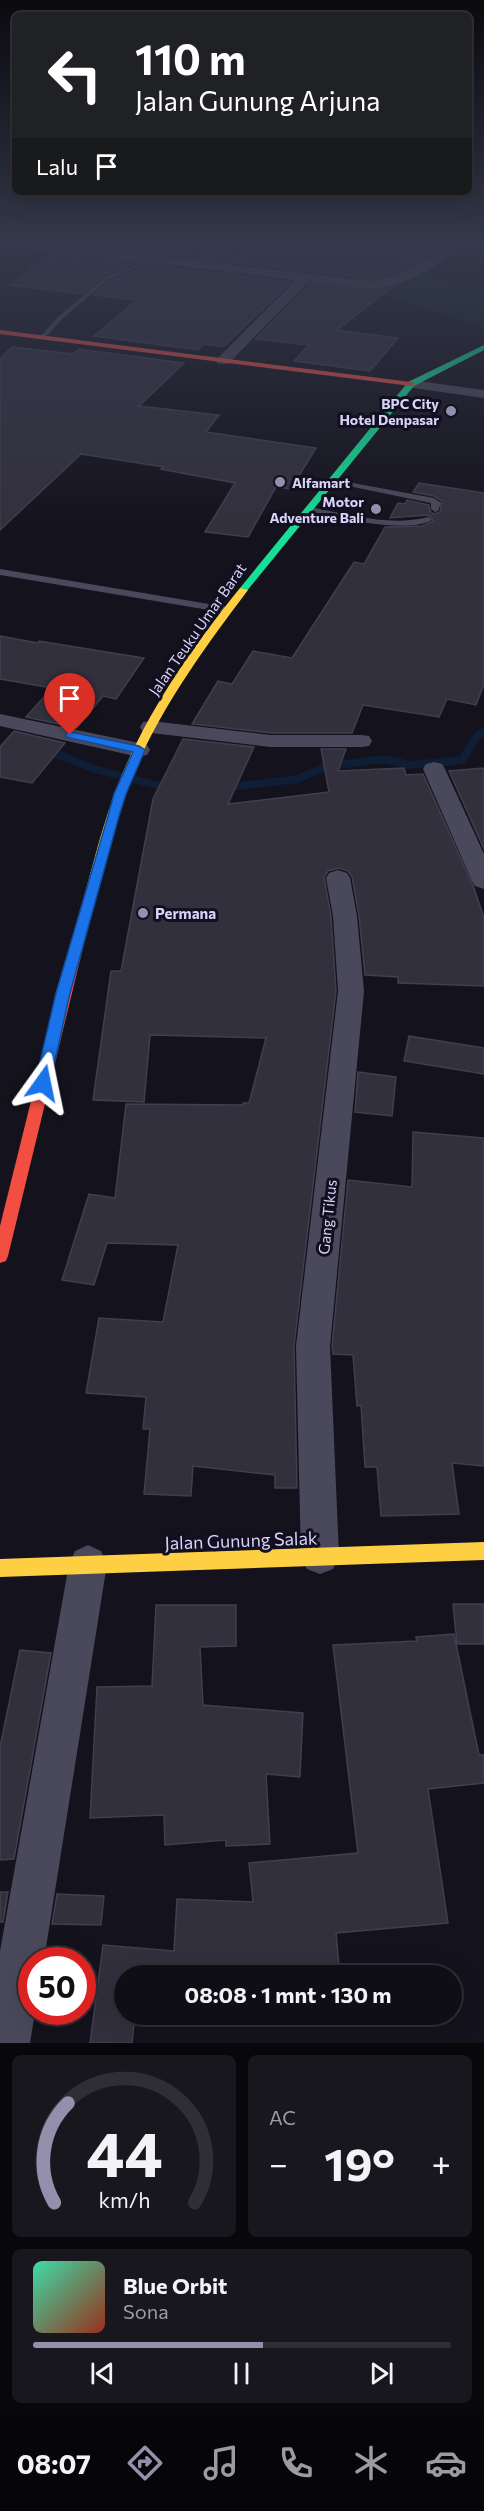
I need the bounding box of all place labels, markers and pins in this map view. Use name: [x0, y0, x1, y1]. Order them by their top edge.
place label: BPC City Hotel Denpasar: [339, 395, 439, 428]
marker: BPC City Hotel Denpasar: [444, 404, 458, 418]
place label: Alfamart: [292, 474, 350, 491]
marker: Alfamart: [273, 475, 287, 489]
place label: Motor Adventure Bali: [269, 493, 364, 526]
marker: Motor Adventure Bali: [369, 502, 383, 516]
pin: [44, 673, 95, 735]
place label: Permana: [155, 904, 216, 922]
marker: Permana: [136, 906, 150, 920]

